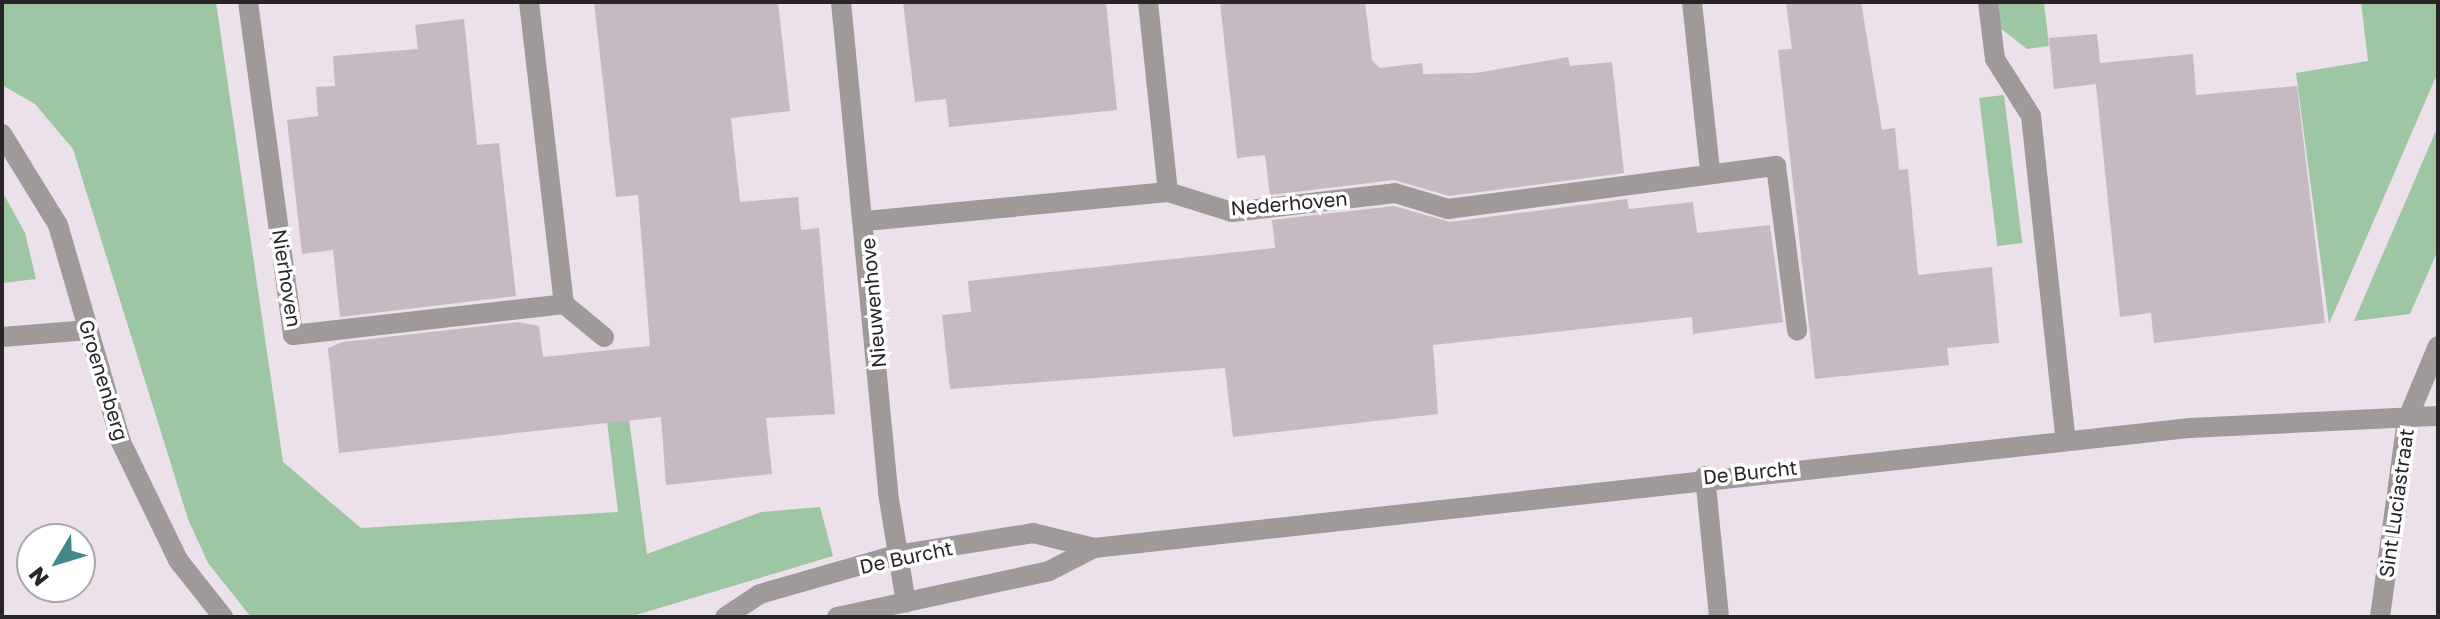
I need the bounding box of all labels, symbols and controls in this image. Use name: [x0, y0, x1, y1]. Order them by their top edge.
street label: Nederhoven: [1230, 186, 1348, 220]
street label: Nierhoven: [267, 227, 307, 329]
street label: Nieuwenhove: [855, 237, 891, 369]
street label: Groenenberg: [74, 317, 134, 443]
street label: Sint Luciastraat: [2374, 427, 2418, 579]
street label: De Burcht: [1702, 455, 1798, 489]
north arrow: [16, 523, 96, 603]
street label: De Burcht: [857, 535, 955, 579]
text: N: [22, 562, 54, 592]

